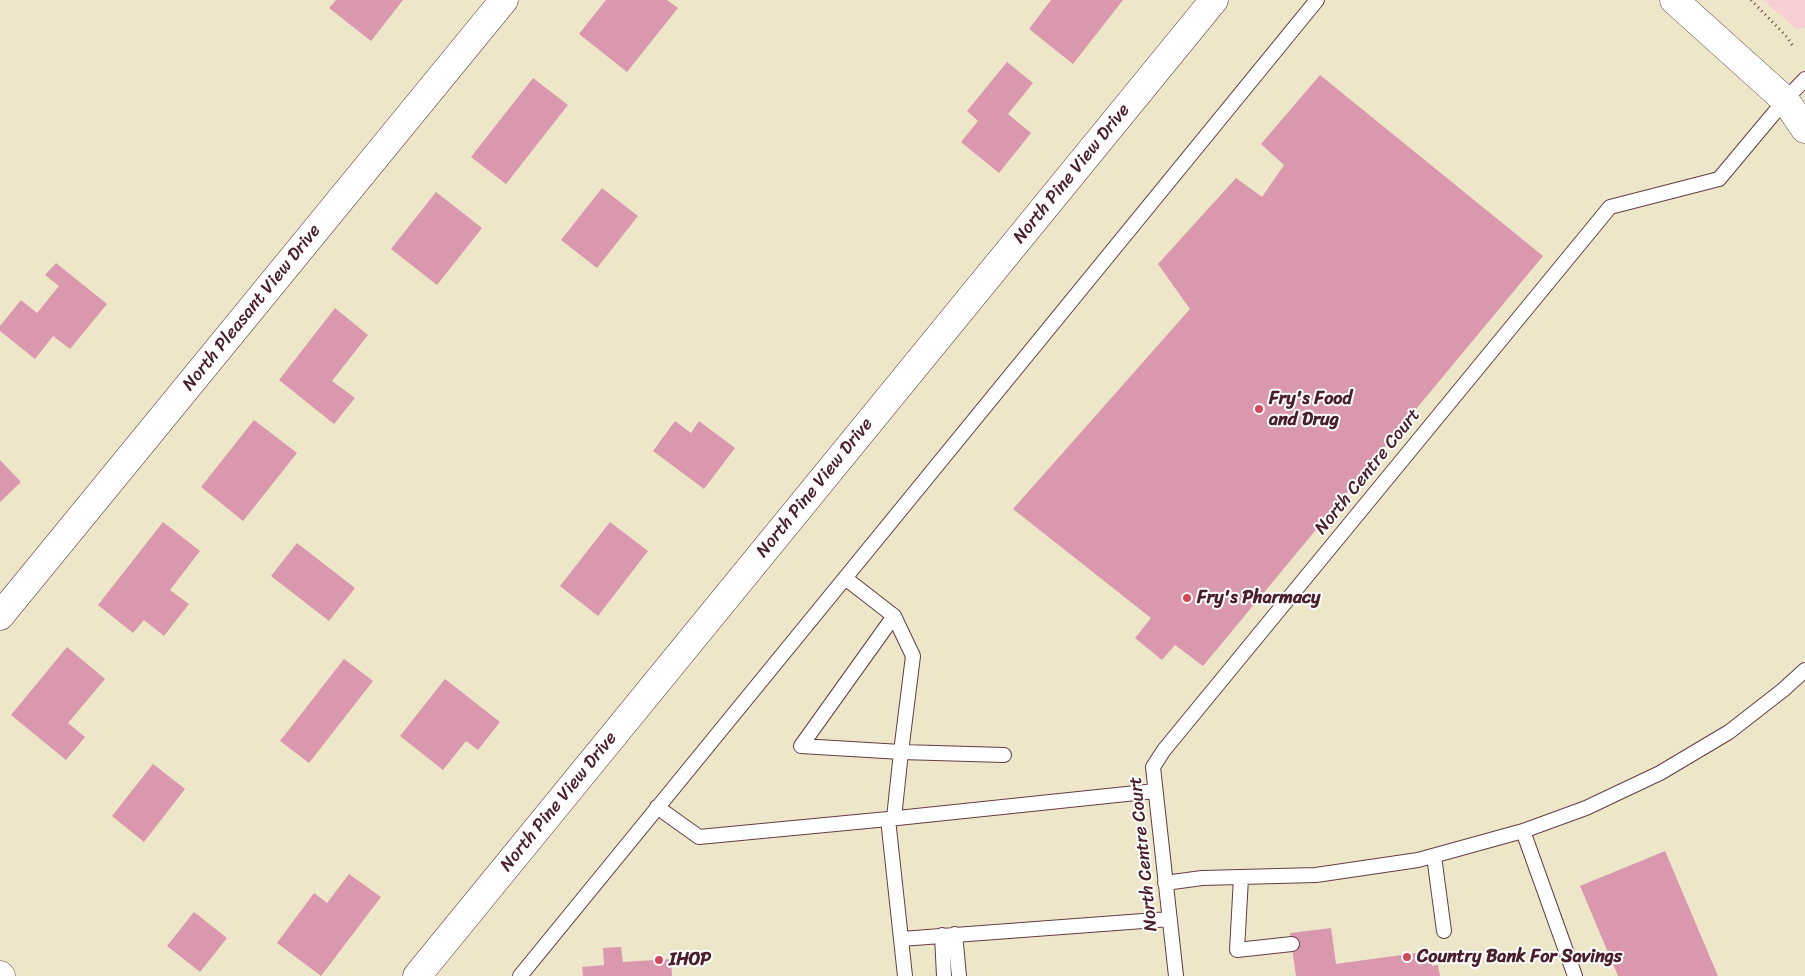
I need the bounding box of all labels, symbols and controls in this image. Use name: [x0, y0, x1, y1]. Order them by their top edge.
street label: North Pine View Drive: [1009, 100, 1135, 248]
street label: North Pleasant View Drive: [178, 220, 326, 396]
place label: Fry's Food and Drug: [1269, 388, 1352, 430]
marker: Fry's Food and Drug: [1253, 403, 1265, 415]
street label: North Centre Court: [1311, 405, 1425, 539]
street label: North Pine View Drive: [752, 414, 878, 562]
place label: Fry's Pharmacy: [1197, 587, 1320, 609]
marker: Fry's Pharmacy: [1181, 592, 1193, 604]
street label: North Pine View Drive: [496, 728, 622, 876]
street label: North Centre Court: [1125, 775, 1163, 933]
place label: Country Bank For Savings: [1417, 946, 1622, 968]
place label: IHOP: [669, 949, 711, 971]
marker: Country Bank For Savings: [1401, 951, 1413, 963]
marker: IHOP: [653, 954, 665, 966]

